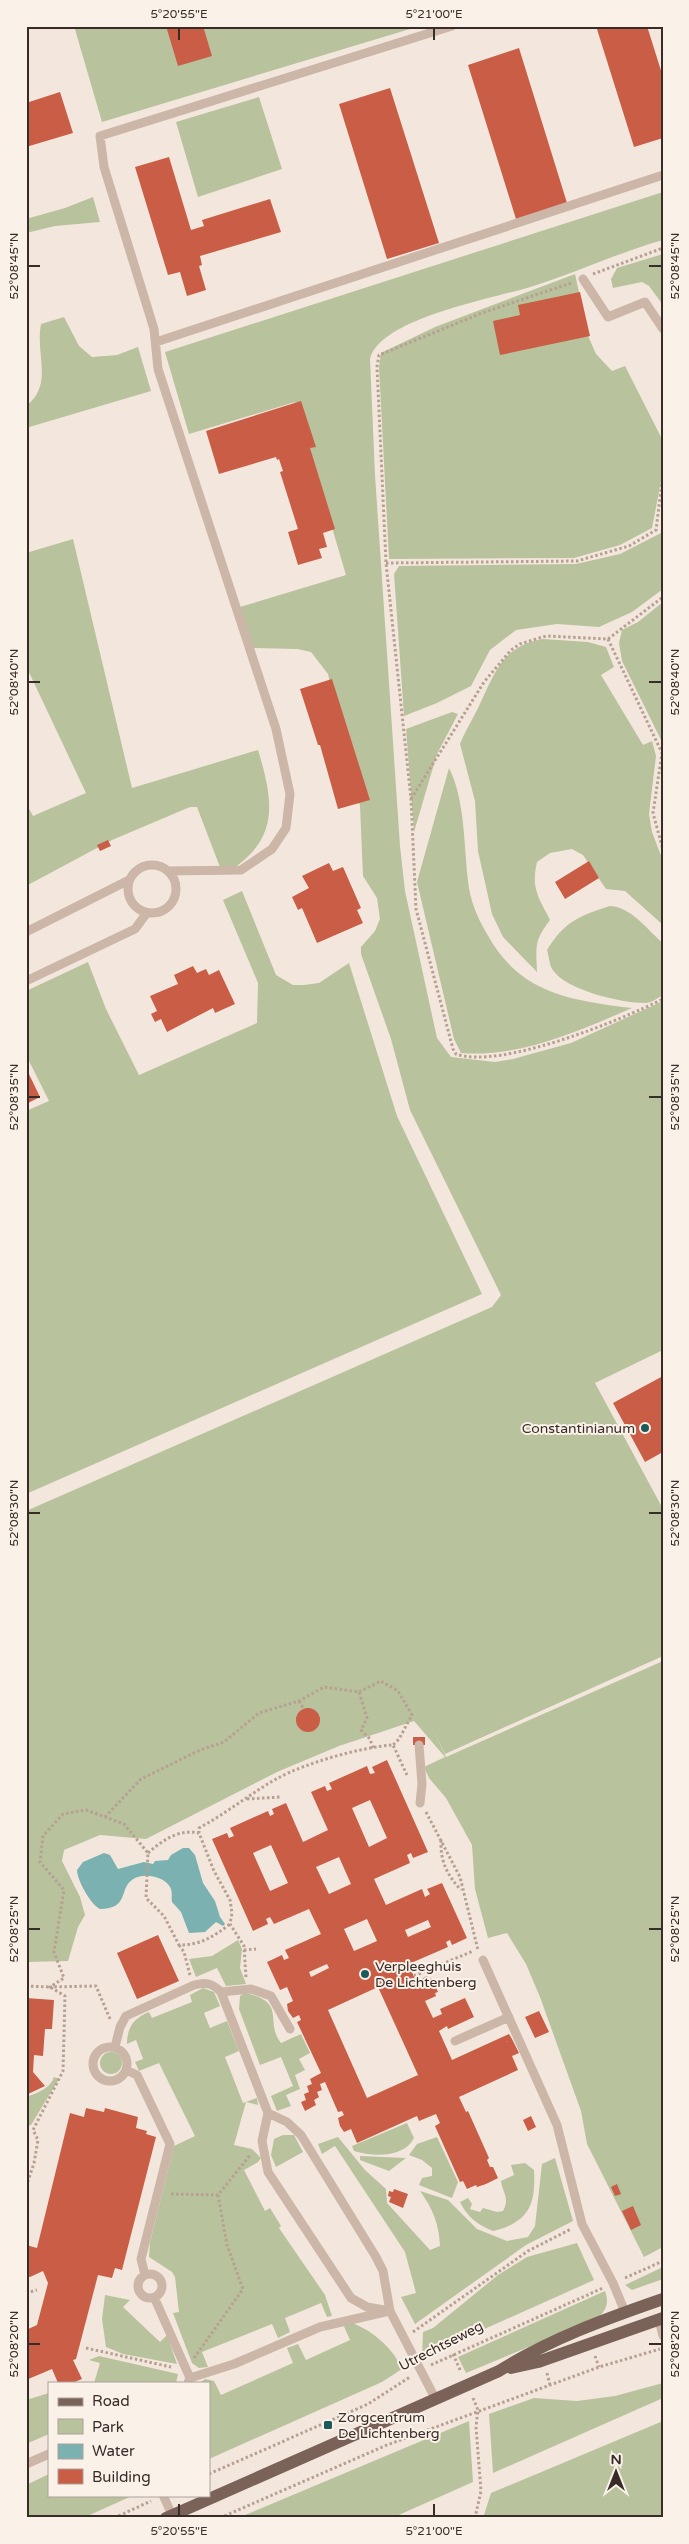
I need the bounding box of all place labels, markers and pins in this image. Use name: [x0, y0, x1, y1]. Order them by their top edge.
place label: Constantinianum: [522, 1420, 635, 1437]
marker: Constantinianum: [639, 1422, 651, 1434]
place label: Verpleeghuis De Lichtenberg: [375, 1958, 477, 1991]
marker: Verpleeghuis De Lichtenberg: [359, 1968, 371, 1980]
place label: Zorgcentrum De Lichtenberg: [338, 2409, 440, 2442]
marker: Zorgcentrum De Lichtenberg: [322, 2419, 334, 2431]

